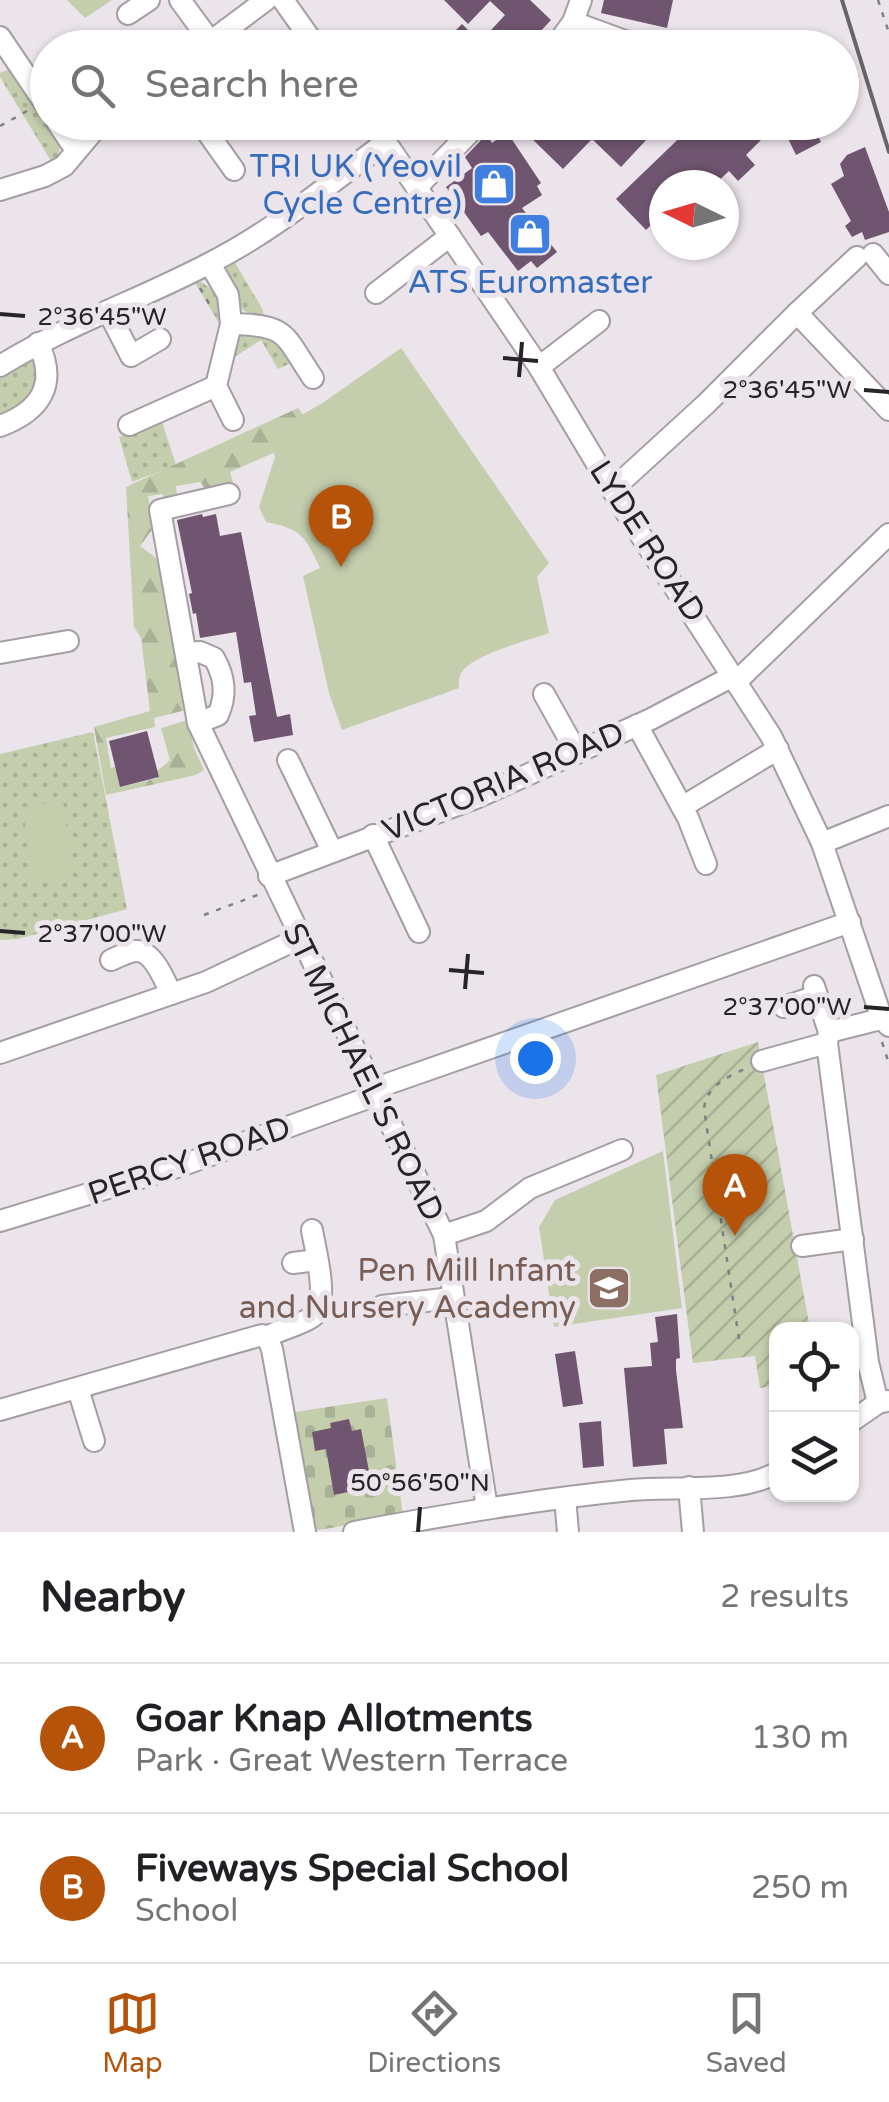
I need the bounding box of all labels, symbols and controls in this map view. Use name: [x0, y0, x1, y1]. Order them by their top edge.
search box: [30, 30, 859, 140]
icon: search: [65, 58, 120, 113]
text: Search here: [145, 62, 359, 108]
place label: TRI UK (Yeovil Cycle Centre): [250, 148, 462, 223]
shop icon: TRI UK (Yeovil Cycle Centre): [471, 161, 517, 207]
north arrow: [649, 170, 739, 260]
shop icon: ATS Euromaster: [507, 211, 553, 257]
place label: ATS Euromaster: [407, 264, 653, 302]
text: 2°36'45"W: [37, 302, 167, 332]
text: 2°36'45"W: [722, 375, 852, 405]
street label: LYDE ROAD: [581, 454, 713, 629]
pin: B: [308, 484, 374, 567]
street label: VICTORIA ROAD: [377, 714, 630, 850]
street label: ST MICHAEL'S ROAD: [274, 917, 452, 1228]
text: 2°37'00"W: [37, 919, 167, 949]
text: 2°37'00"W: [722, 992, 852, 1022]
your location: [510, 1033, 561, 1084]
street label: PERCY ROAD: [83, 1108, 296, 1213]
pin: A: [702, 1154, 768, 1236]
place label: Pen Mill Infant and Nursery Academy: [239, 1252, 576, 1327]
school or university icon: Pen Mill Infant and Nursery Academy: [586, 1265, 632, 1311]
map controls: [769, 1322, 859, 1502]
button: locate: [769, 1322, 859, 1412]
button: layers: [769, 1412, 859, 1502]
text: 50°56'50"N: [350, 1468, 490, 1498]
text: Nearby: [40, 1572, 185, 1623]
text: 2 results: [720, 1578, 849, 1616]
text: Goar Knap Allotments: [135, 1696, 533, 1742]
text: A: [61, 1719, 84, 1757]
text: 130 m: [751, 1719, 849, 1757]
text: Park · Great Western Terrace: [135, 1742, 568, 1780]
text: Fiveways Special School: [135, 1846, 569, 1892]
text: B: [61, 1869, 84, 1907]
text: 250 m: [751, 1869, 849, 1907]
text: School: [135, 1892, 238, 1930]
tab: Map: [102, 1986, 163, 2080]
tab: Directions: [367, 1986, 501, 2080]
tab: Saved: [706, 1986, 787, 2080]

